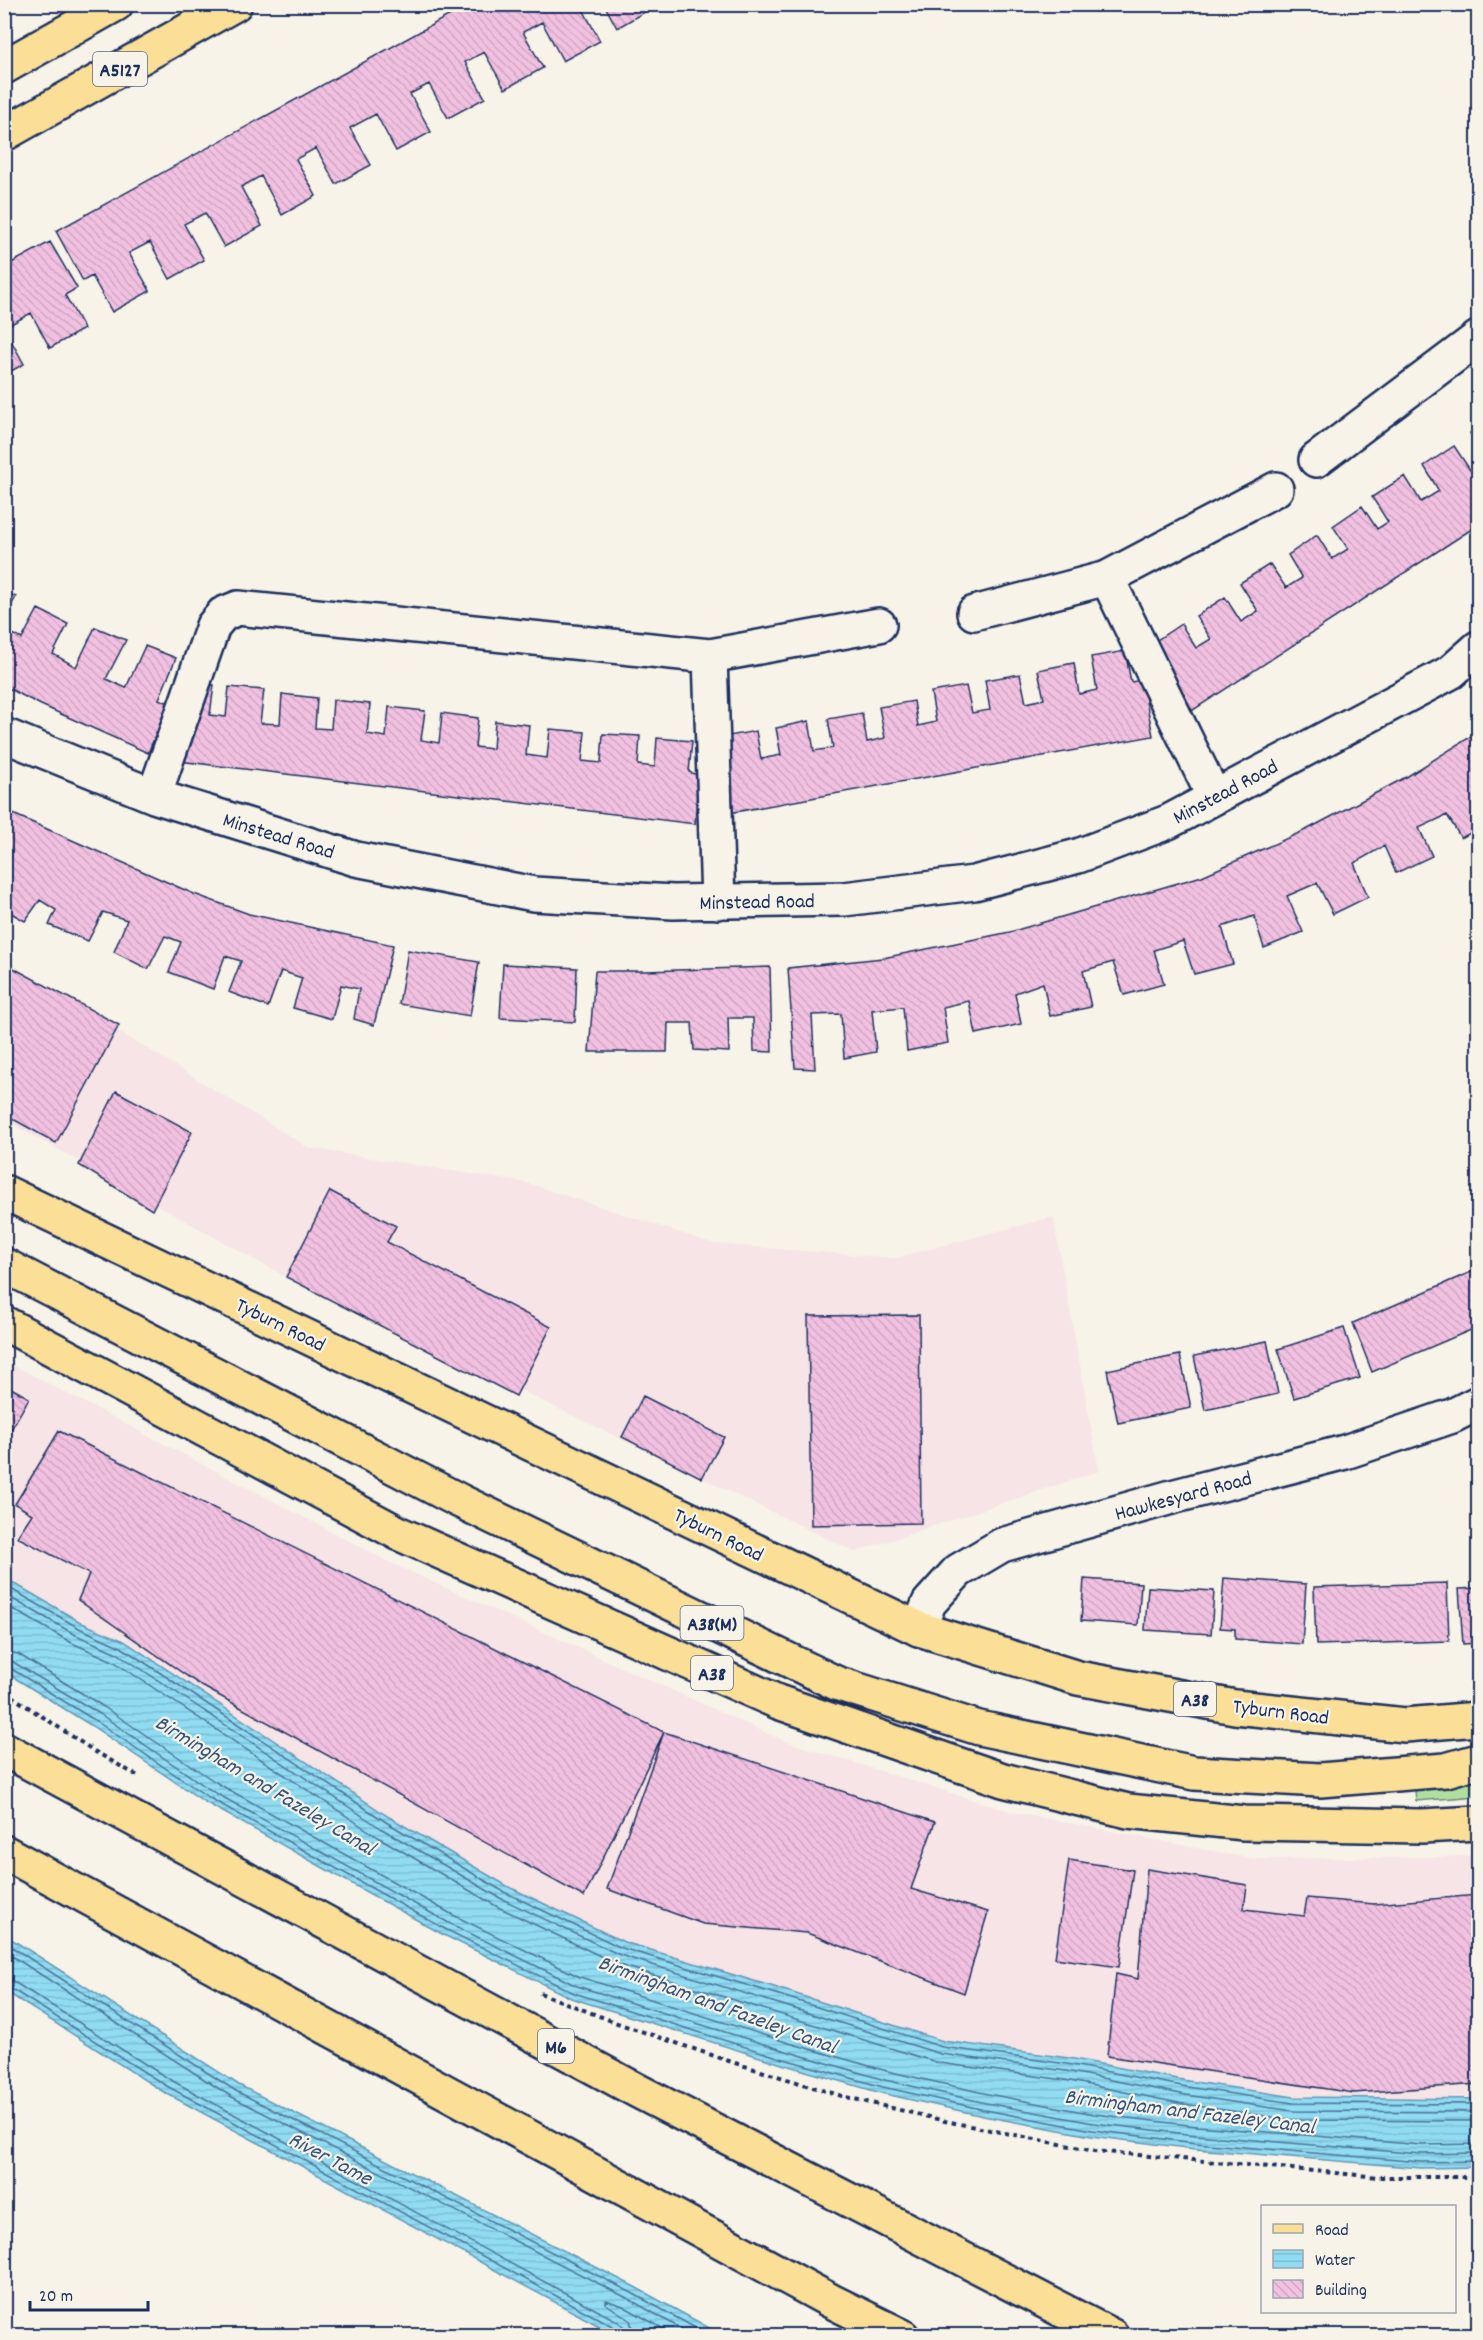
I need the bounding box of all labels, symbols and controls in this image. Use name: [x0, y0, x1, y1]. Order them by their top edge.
road number: A5127: [93, 52, 147, 86]
street label: Minstead Road: [1168, 753, 1284, 834]
street label: Minstead Road: [219, 807, 338, 869]
street label: Minstead Road: [699, 888, 815, 920]
street label: Tyburn Road: [230, 1292, 330, 1361]
street label: Hawkesyard Road: [1112, 1465, 1256, 1531]
street label: Tyburn Road: [668, 1502, 768, 1571]
road number: A38(M): [680, 1606, 744, 1640]
road number: A38: [691, 1656, 733, 1690]
road number: A38: [1174, 1682, 1216, 1716]
street label: Tyburn Road: [1231, 1693, 1330, 1735]
water label: Birmingham and Fazeley Canal: [148, 1709, 382, 1866]
water label: Birmingham and Fazeley Canal: [593, 1949, 842, 2065]
road number: M6: [538, 2029, 574, 2063]
water label: Birmingham and Fazeley Canal: [1063, 2083, 1318, 2144]
water label: River Tame: [282, 2125, 378, 2196]
legend: [1261, 2205, 1456, 2313]
text: Road: [1315, 2219, 1349, 2244]
text: Water: [1315, 2249, 1355, 2274]
scale bar: [30, 2274, 148, 2312]
text: Building: [1315, 2279, 1367, 2304]
text: 20 m: [39, 2285, 73, 2310]

